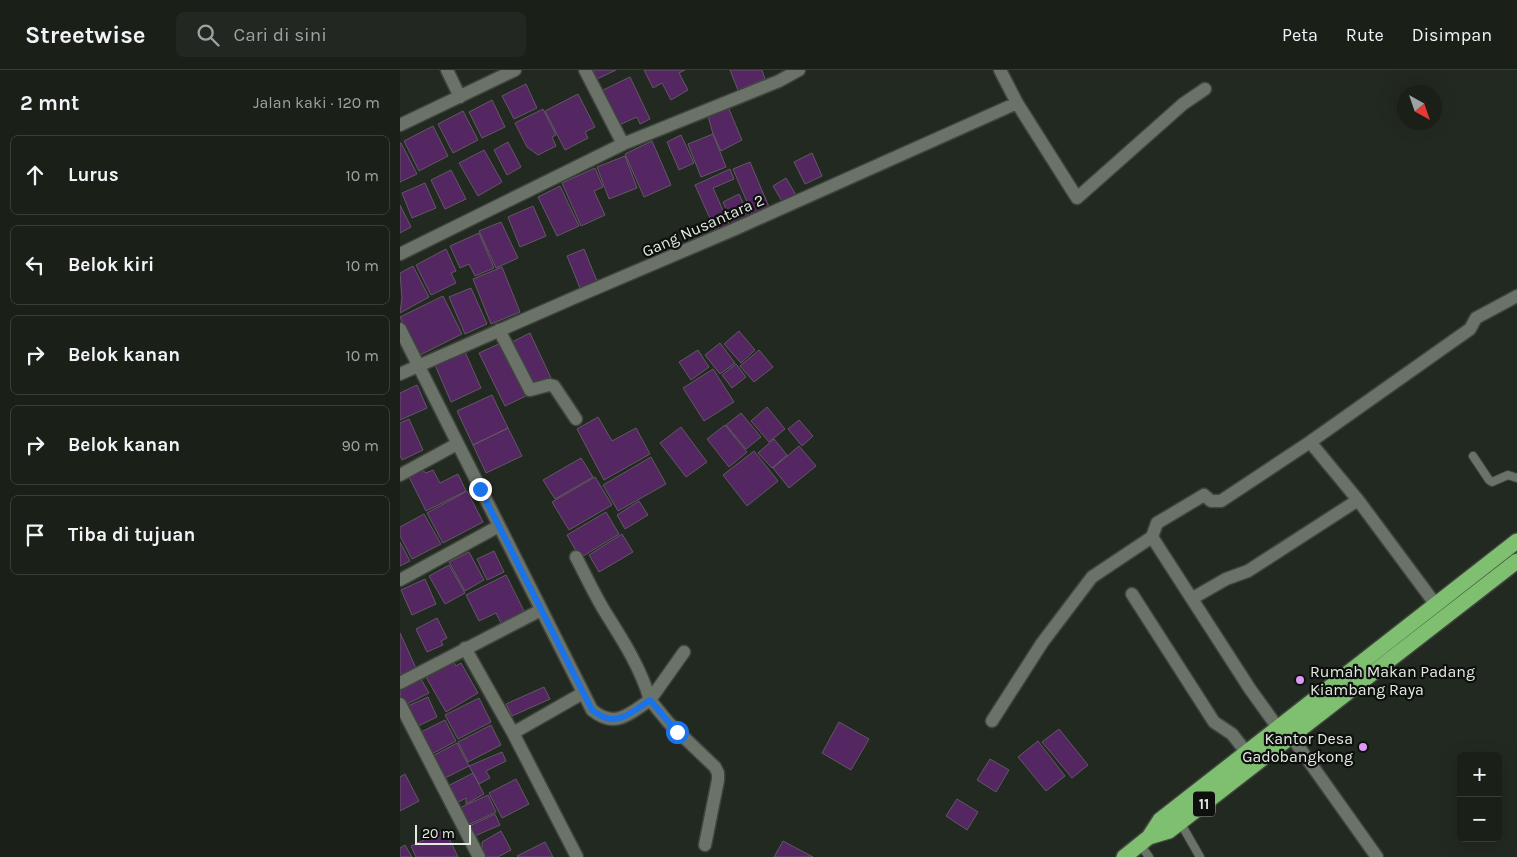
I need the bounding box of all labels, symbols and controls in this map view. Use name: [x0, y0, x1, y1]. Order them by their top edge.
search box: [176, 12, 526, 57]
text: Streetwise: [25, 21, 146, 49]
icon: search: [194, 21, 222, 49]
text: Cari di sini: [234, 24, 327, 46]
text: Peta: [1282, 24, 1318, 46]
text: Rute: [1346, 24, 1384, 46]
text: Disimpan: [1412, 24, 1492, 46]
north arrow: [1397, 85, 1442, 130]
text: 2 mnt: [20, 91, 79, 115]
text: Jalan kaki · 120 m: [253, 93, 380, 112]
icon: ahead: [21, 161, 49, 189]
text: Lurus: [68, 164, 119, 186]
text: 10 m: [345, 166, 379, 185]
street label: Gang Nusantara 2: [639, 190, 767, 261]
icon: left: [21, 251, 49, 279]
text: Belok kiri: [68, 254, 154, 276]
text: 10 m: [345, 256, 379, 275]
icon: right: [21, 341, 49, 369]
text: Belok kanan: [68, 344, 180, 366]
text: 10 m: [345, 346, 379, 365]
icon: right: [21, 431, 49, 459]
text: Belok kanan: [68, 434, 180, 456]
text: 90 m: [341, 436, 379, 455]
route end: [469, 478, 492, 501]
icon: arrive: [21, 521, 49, 549]
text: Tiba di tujuan: [68, 524, 195, 546]
place label: Rumah Makan Padang Kiambang Raya: [1310, 662, 1475, 699]
marker: Rumah Makan Padang Kiambang Raya: [1294, 674, 1306, 686]
route start: [666, 721, 689, 744]
place label: Kantor Desa Gadobangkong: [1242, 729, 1353, 766]
marker: Kantor Desa Gadobangkong: [1357, 741, 1369, 753]
map controls: [1457, 752, 1502, 842]
button: +: [1457, 752, 1502, 797]
road number: 11: [1193, 792, 1215, 816]
button: −: [1457, 797, 1502, 842]
scale bar: [415, 822, 471, 845]
text: 20 m: [422, 825, 455, 842]

